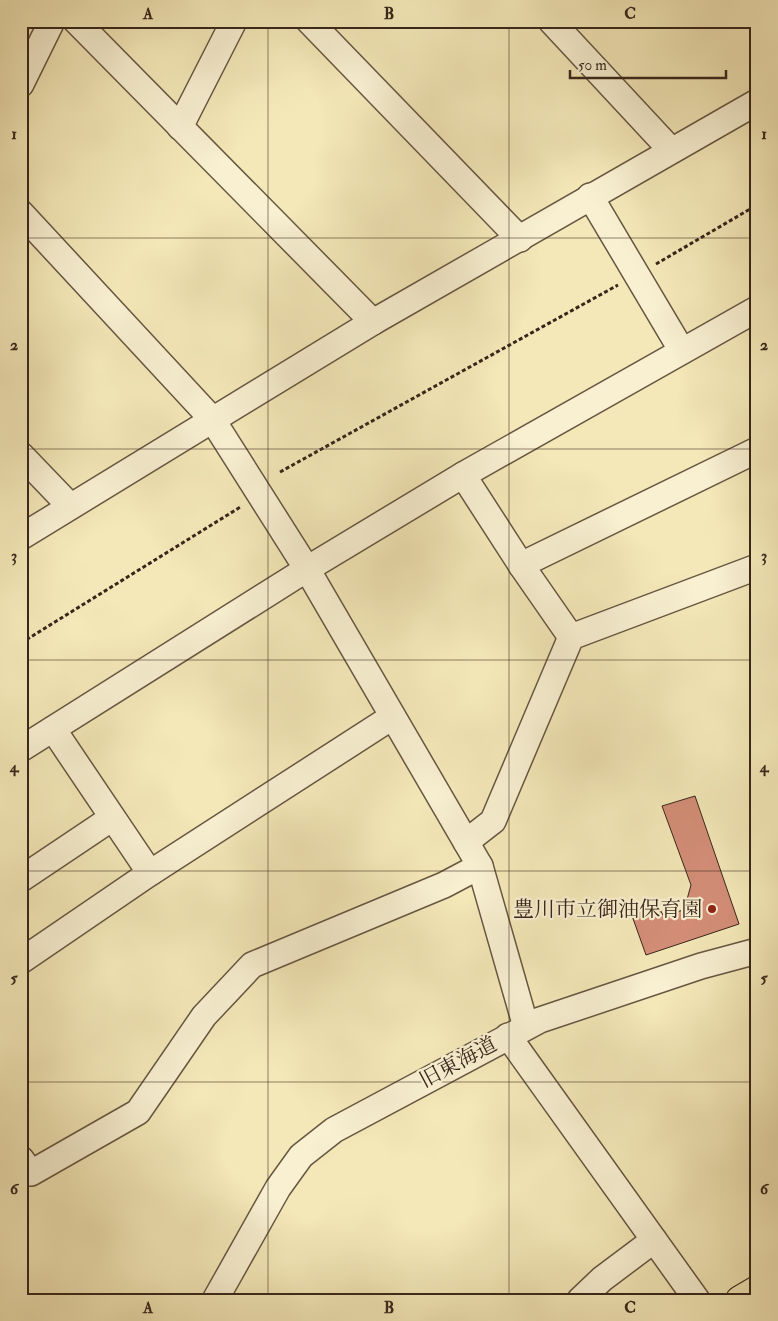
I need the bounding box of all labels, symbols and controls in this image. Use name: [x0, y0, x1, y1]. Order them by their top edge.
text: A: [142, 4, 154, 24]
text: B: [384, 4, 394, 24]
text: C: [624, 4, 636, 24]
scale bar: [570, 48, 727, 80]
text: 50 m: [578, 56, 607, 75]
text: 1: [11, 124, 17, 144]
text: 1: [761, 124, 767, 144]
text: 2: [10, 335, 18, 355]
text: 2: [760, 335, 768, 355]
text: 3: [11, 546, 17, 566]
text: 3: [761, 546, 767, 566]
text: 4: [9, 757, 20, 777]
text: 4: [759, 757, 770, 777]
place label: 豊川市立御油保育園: [513, 896, 702, 923]
marker: 豊川市立御油保育園: [706, 903, 718, 915]
text: 5: [10, 968, 18, 988]
text: 5: [760, 968, 768, 988]
street label: 旧東海道: [415, 1031, 502, 1094]
text: 6: [10, 1179, 20, 1199]
text: 6: [760, 1179, 770, 1199]
text: A: [142, 1298, 154, 1318]
text: B: [384, 1298, 394, 1318]
text: C: [624, 1298, 636, 1318]

